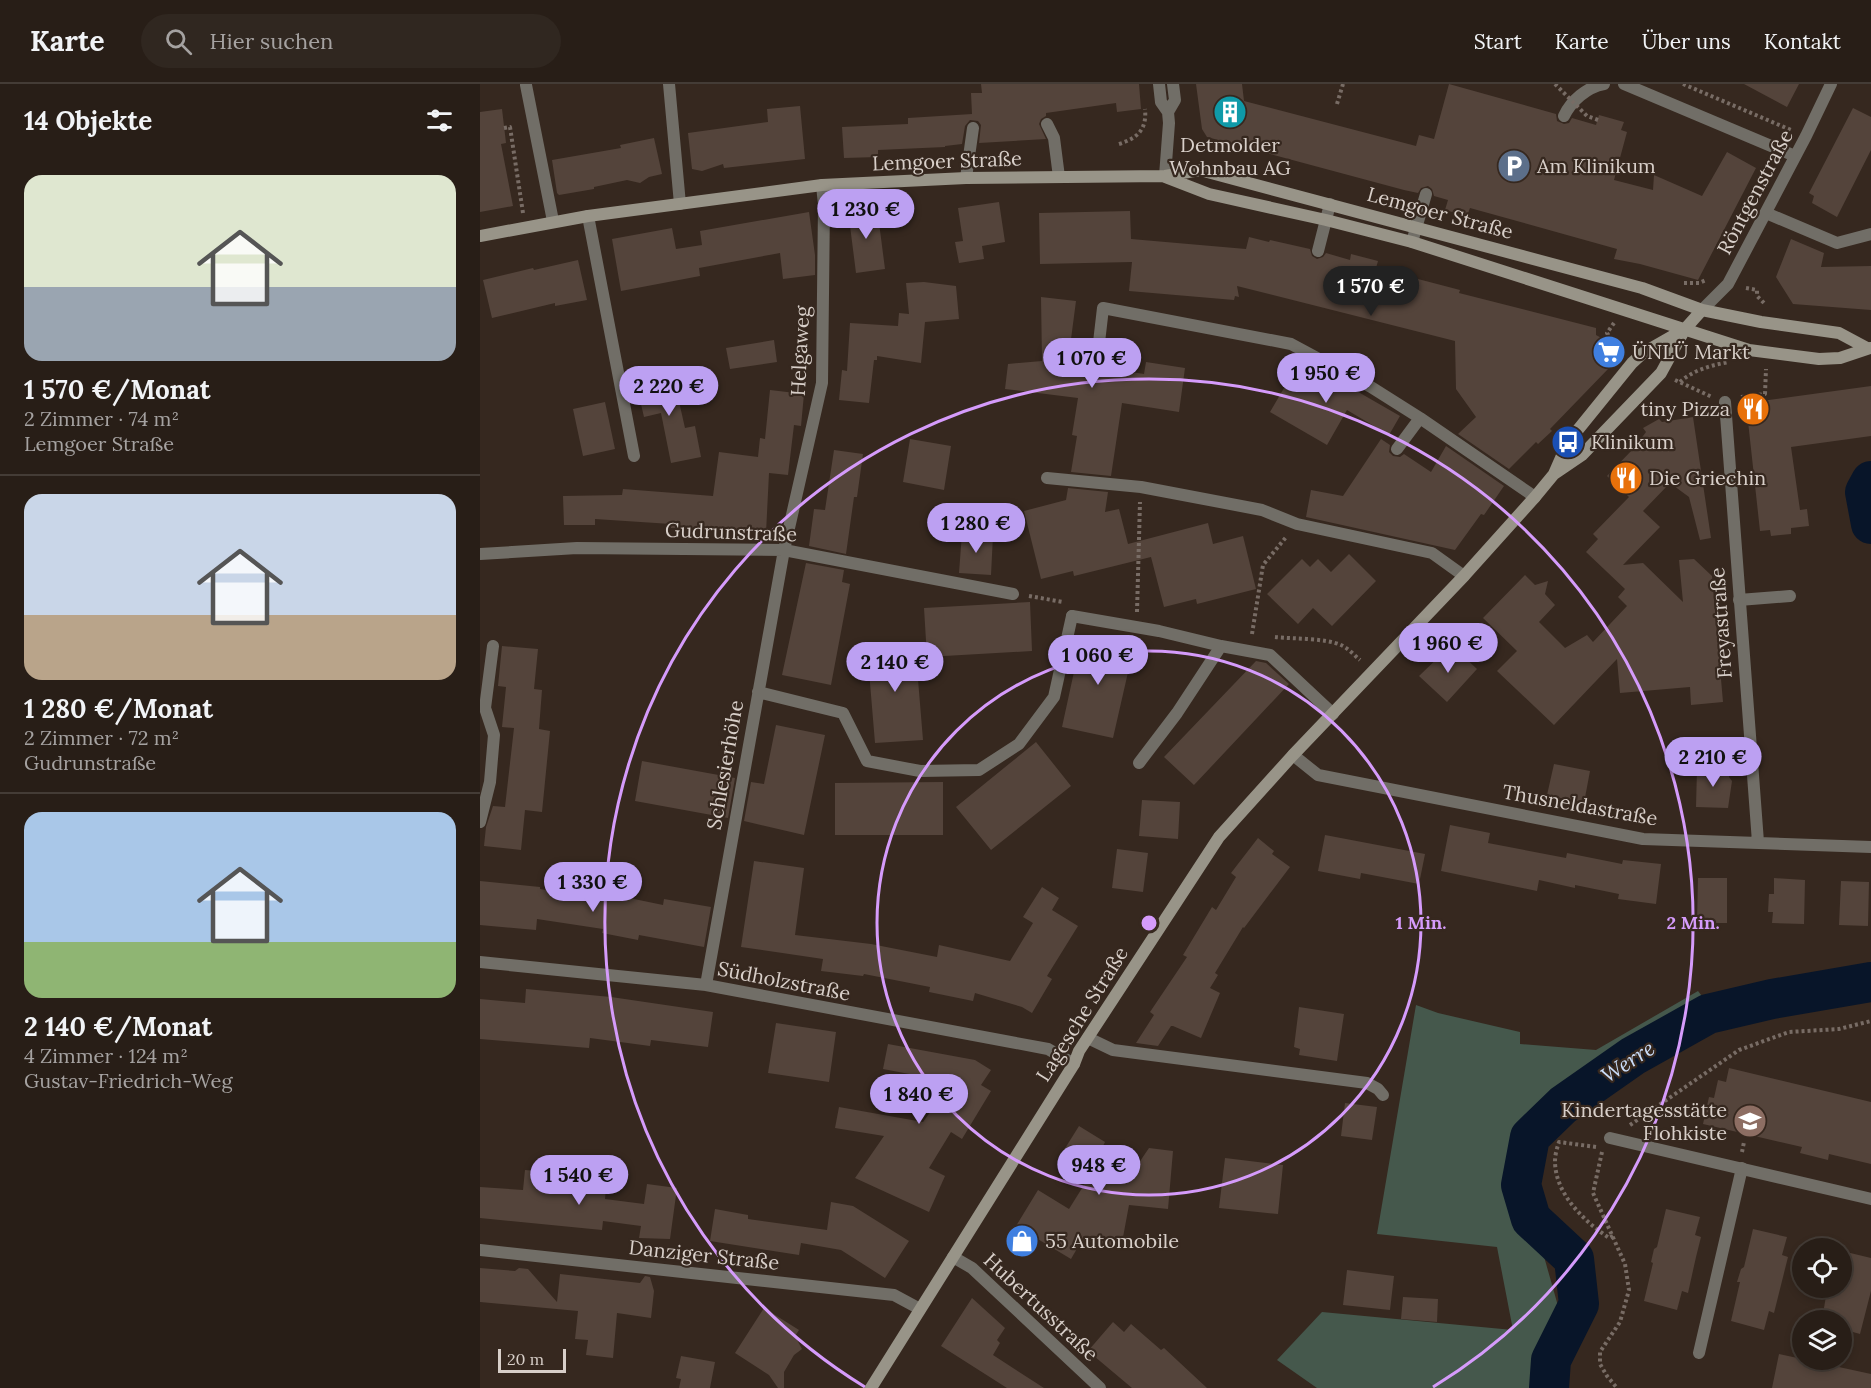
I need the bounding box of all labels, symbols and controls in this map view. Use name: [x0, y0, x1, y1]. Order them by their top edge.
search box: [141, 14, 561, 68]
text: Karte: [30, 23, 105, 59]
icon: search: [162, 25, 195, 58]
text: Hier suchen: [210, 27, 333, 55]
text: Start: [1474, 28, 1522, 55]
text: Karte: [1555, 28, 1609, 55]
text: Über uns: [1642, 28, 1731, 55]
text: Kontakt: [1764, 28, 1841, 55]
building icon: Detmolder Wohnbau AG: [1212, 94, 1248, 130]
text: 14 Objekte: [24, 104, 152, 137]
icon: filters: [423, 104, 456, 137]
street label: Röntgenstraße: [1711, 125, 1798, 259]
place label: Detmolder Wohnbau AG: [1169, 132, 1291, 180]
street label: Lemgoer Straße: [872, 145, 1023, 176]
parking icon: Am Klinikum: [1496, 148, 1532, 184]
place label: Am Klinikum: [1536, 153, 1656, 178]
street label: Lemgoer Straße: [1364, 181, 1516, 244]
pin: 1 230 €: [811, 189, 921, 240]
text: 1 230 €: [831, 196, 901, 221]
icon: home: [186, 214, 294, 322]
pin: 1 570 €: [1316, 266, 1426, 317]
text: 1 570 €: [1337, 273, 1405, 298]
street label: Helgaweg: [785, 304, 814, 397]
supermarket icon: ÜNLÜ Markt: [1591, 334, 1627, 370]
pin: 1 070 €: [1037, 338, 1147, 389]
place label: ÜNLÜ Markt: [1632, 339, 1750, 364]
text: 1 070 €: [1057, 345, 1127, 370]
pin: 1 950 €: [1271, 353, 1381, 404]
text: 1 950 €: [1291, 360, 1361, 385]
pin: 2 220 €: [614, 366, 724, 417]
text: 1 570 €/Monat: [24, 373, 210, 406]
text: 2 220 €: [633, 373, 705, 398]
restaurant icon: tiny Pizza: [1735, 391, 1771, 427]
place label: tiny Pizza: [1640, 396, 1730, 421]
text: 2 Zimmer · 74 m²: [24, 406, 179, 431]
bus stop icon: Klinikum: [1550, 424, 1586, 460]
place label: Klinikum: [1591, 429, 1674, 454]
text: Lemgoer Straße: [24, 431, 174, 456]
restaurant icon: Die Griechin: [1608, 460, 1644, 496]
place label: Die Griechin: [1649, 465, 1766, 490]
pin: 1 280 €: [921, 503, 1031, 554]
text: 1 280 €: [941, 510, 1011, 535]
street label: Gudrunstraße: [665, 517, 798, 546]
icon: home: [186, 533, 294, 641]
street label: Freyastraße: [1704, 567, 1737, 679]
pin: 1 960 €: [1393, 623, 1503, 674]
text: 1 960 €: [1413, 630, 1483, 655]
pin: 1 060 €: [1043, 635, 1153, 686]
pin: 2 140 €: [840, 642, 950, 693]
text: 1 060 €: [1062, 642, 1134, 667]
text: 2 140 €: [860, 649, 930, 674]
text: 1 280 €/Monat: [24, 692, 213, 725]
street label: Schlesierhöhe: [701, 698, 748, 832]
text: 2 Zimmer · 72 m²: [24, 725, 179, 750]
pin: 2 210 €: [1658, 737, 1768, 788]
text: 2 210 €: [1679, 744, 1747, 769]
text: Gudrunstraße: [24, 750, 156, 775]
street label: Thusneldastraße: [1501, 779, 1660, 830]
icon: home: [186, 851, 294, 959]
pin: 1 330 €: [538, 862, 648, 913]
text: 1 330 €: [558, 869, 628, 894]
text: 1 Min.: [1396, 911, 1446, 934]
text: 2 Min.: [1666, 911, 1720, 934]
centre of rings: [1139, 913, 1159, 933]
street label: Lagesche Straße: [1030, 942, 1133, 1086]
street label: Südholzstraße: [716, 955, 853, 1006]
text: 2 140 €/Monat: [24, 1010, 212, 1043]
water label: Werre: [1596, 1034, 1660, 1089]
text: 4 Zimmer · 124 m²: [24, 1043, 188, 1068]
text: Gustav-Friedrich-Weg: [24, 1068, 232, 1093]
pin: 1 840 €: [864, 1074, 974, 1125]
text: 1 840 €: [884, 1081, 954, 1106]
place label: Kindertagesstätte Flohkiste: [1561, 1097, 1727, 1145]
school or university icon: Kindertagesstätte Flohkiste: [1732, 1103, 1768, 1139]
pin: 948 €: [1057, 1145, 1141, 1196]
text: 948 €: [1071, 1152, 1127, 1177]
pin: 1 540 €: [524, 1155, 634, 1206]
text: 1 540 €: [544, 1162, 614, 1187]
shop icon: 55 Automobile: [1004, 1223, 1040, 1259]
place label: 55 Automobile: [1045, 1228, 1179, 1253]
street label: Danziger Straße: [628, 1234, 781, 1275]
map controls: [1792, 1238, 1852, 1370]
button: locate: [1792, 1238, 1852, 1298]
street label: Hubertusstraße: [979, 1247, 1104, 1366]
button: layers: [1792, 1310, 1852, 1370]
scale bar: [498, 1346, 566, 1374]
text: 20 m: [507, 1349, 544, 1369]

